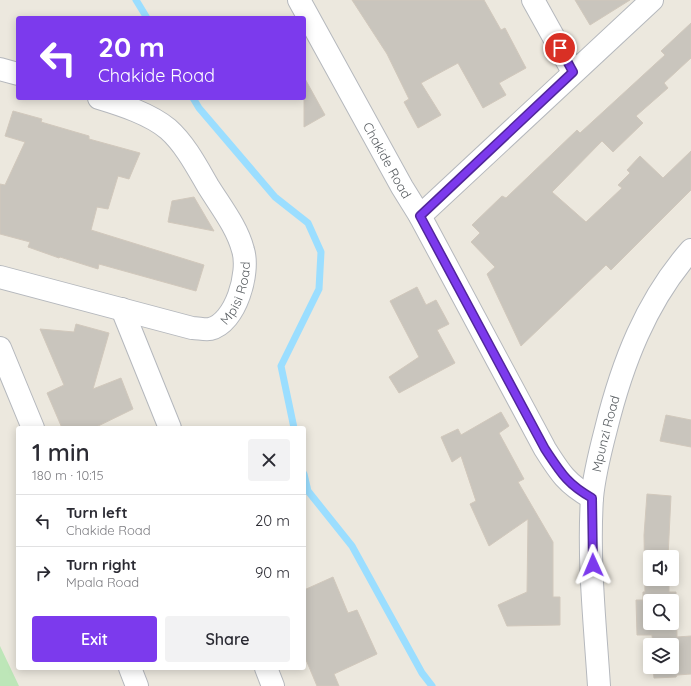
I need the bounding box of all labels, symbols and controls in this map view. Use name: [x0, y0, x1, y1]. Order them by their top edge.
text: 20 m: [98, 29, 165, 64]
pin: [543, 31, 577, 65]
icon: left: [32, 32, 84, 84]
icon: arrive: [549, 37, 571, 59]
text: Chakide Road: [98, 64, 215, 87]
street label: Chakide Road: [360, 119, 415, 201]
street label: Mpisi Road: [217, 261, 253, 328]
street label: Mpunzi Road: [588, 393, 623, 473]
text: 1 min: [32, 437, 90, 467]
button: close: [248, 439, 290, 481]
text: 180 m · 10:15: [32, 467, 103, 483]
text: Turn left: [66, 503, 128, 522]
icon: left: [32, 510, 54, 532]
text: 20 m: [255, 511, 290, 530]
text: Chakide Road: [66, 522, 151, 538]
position arrow: [572, 544, 614, 586]
map controls: [643, 550, 679, 674]
button: sound: [643, 550, 679, 586]
text: Turn right: [66, 555, 137, 574]
icon: right: [32, 562, 54, 584]
text: 90 m: [255, 563, 290, 582]
text: Mpala Road: [66, 574, 139, 590]
button: search: [643, 594, 679, 630]
button: Exit: [32, 616, 157, 662]
button: Share: [165, 616, 290, 662]
button: layers: [643, 638, 679, 674]

